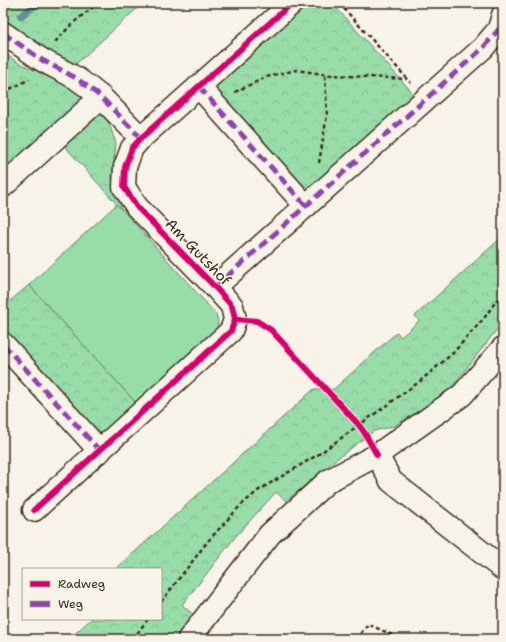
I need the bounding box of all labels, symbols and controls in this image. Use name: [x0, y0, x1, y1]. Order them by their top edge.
street label: Am Gutshof: [161, 214, 235, 290]
legend: [22, 568, 162, 620]
text: Radweg: [58, 576, 105, 592]
text: Weg: [58, 596, 83, 612]

